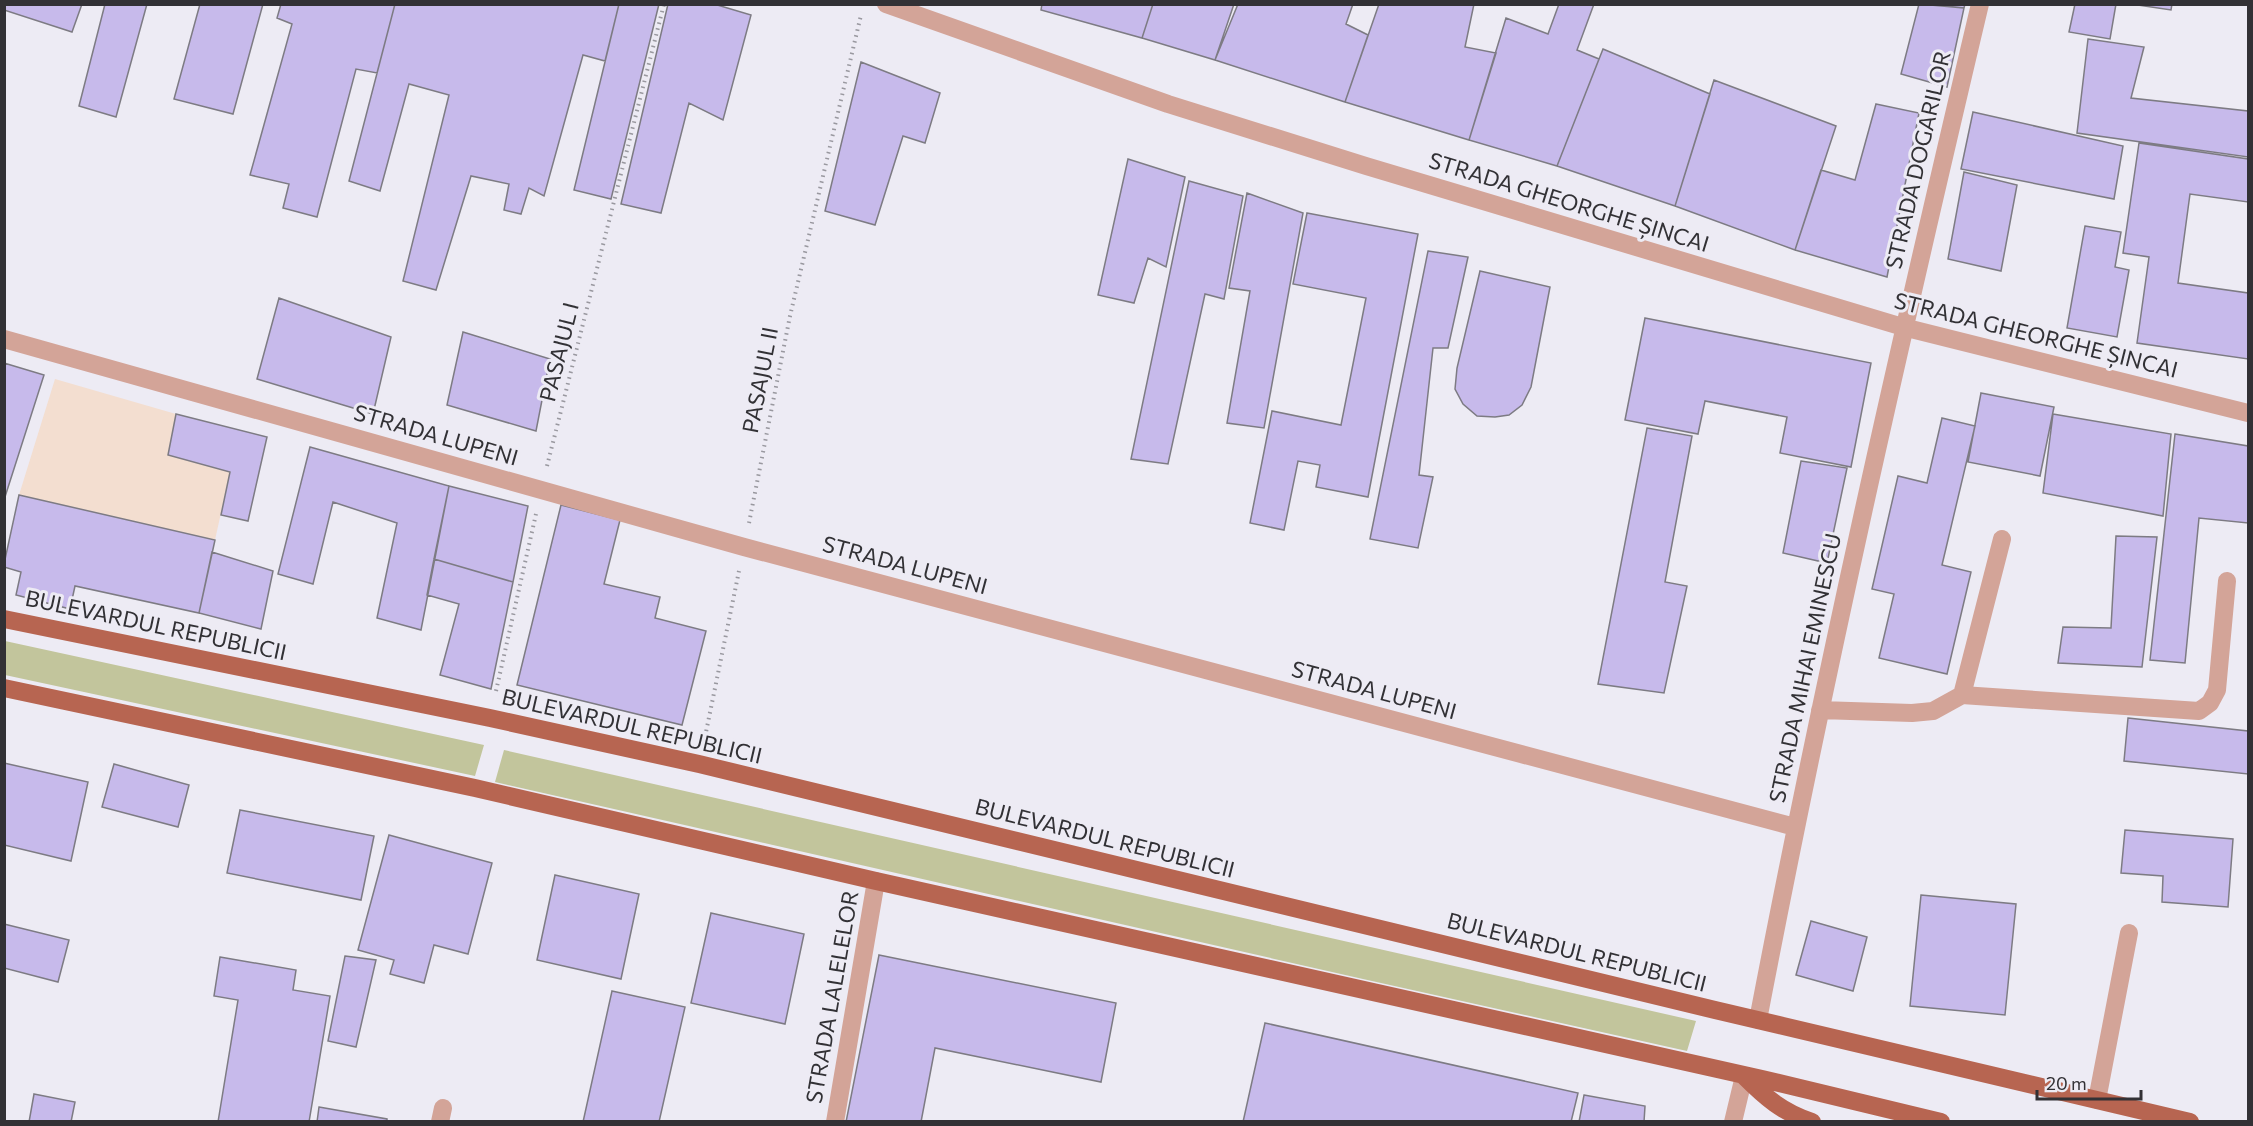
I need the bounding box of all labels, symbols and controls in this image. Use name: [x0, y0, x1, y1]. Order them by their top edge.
street label: STRADA DOGARILOR: [1879, 48, 1956, 271]
street label: STRADA GHEORGHE ȘINCAI: [1426, 146, 1712, 258]
street label: STRADA GHEORGHE ȘINCAI: [1891, 286, 2181, 384]
street label: PASAJUL I: [533, 299, 584, 404]
street label: PASAJUL II: [736, 325, 783, 435]
street label: STRADA LUPENI: [351, 398, 521, 471]
street label: STRADA LUPENI: [820, 530, 991, 600]
street label: STRADA MIHAI EMINESCU: [1763, 531, 1846, 805]
street label: BULEVARDUL REPUBLICII: [23, 584, 289, 665]
street label: STRADA LUPENI: [1289, 655, 1460, 725]
street label: BULEVARDUL REPUBLICII: [499, 682, 765, 769]
street label: BULEVARDUL REPUBLICII: [973, 792, 1238, 883]
street label: STRADA LALELELOR: [799, 888, 864, 1105]
street label: BULEVARDUL REPUBLICII: [1445, 906, 1710, 997]
scale bar: [2037, 1063, 2140, 1101]
text: 20 m: [2046, 1072, 2087, 1094]

